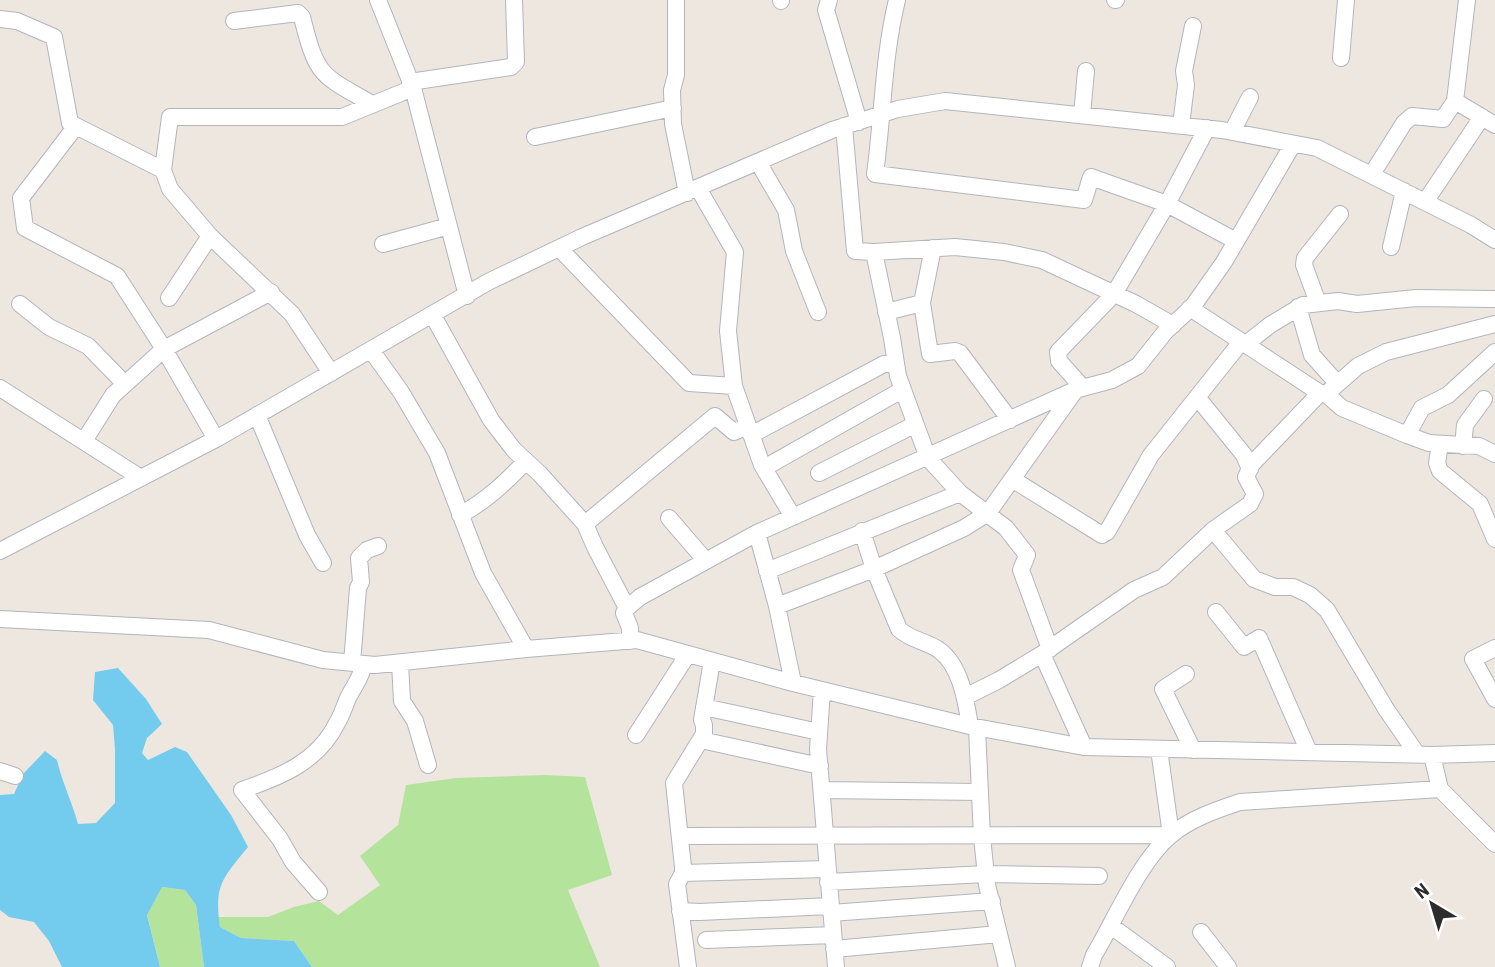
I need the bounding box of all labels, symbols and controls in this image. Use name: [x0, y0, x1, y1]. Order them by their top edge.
north arrow: [1397, 869, 1467, 939]
text: N: [1410, 878, 1434, 904]

